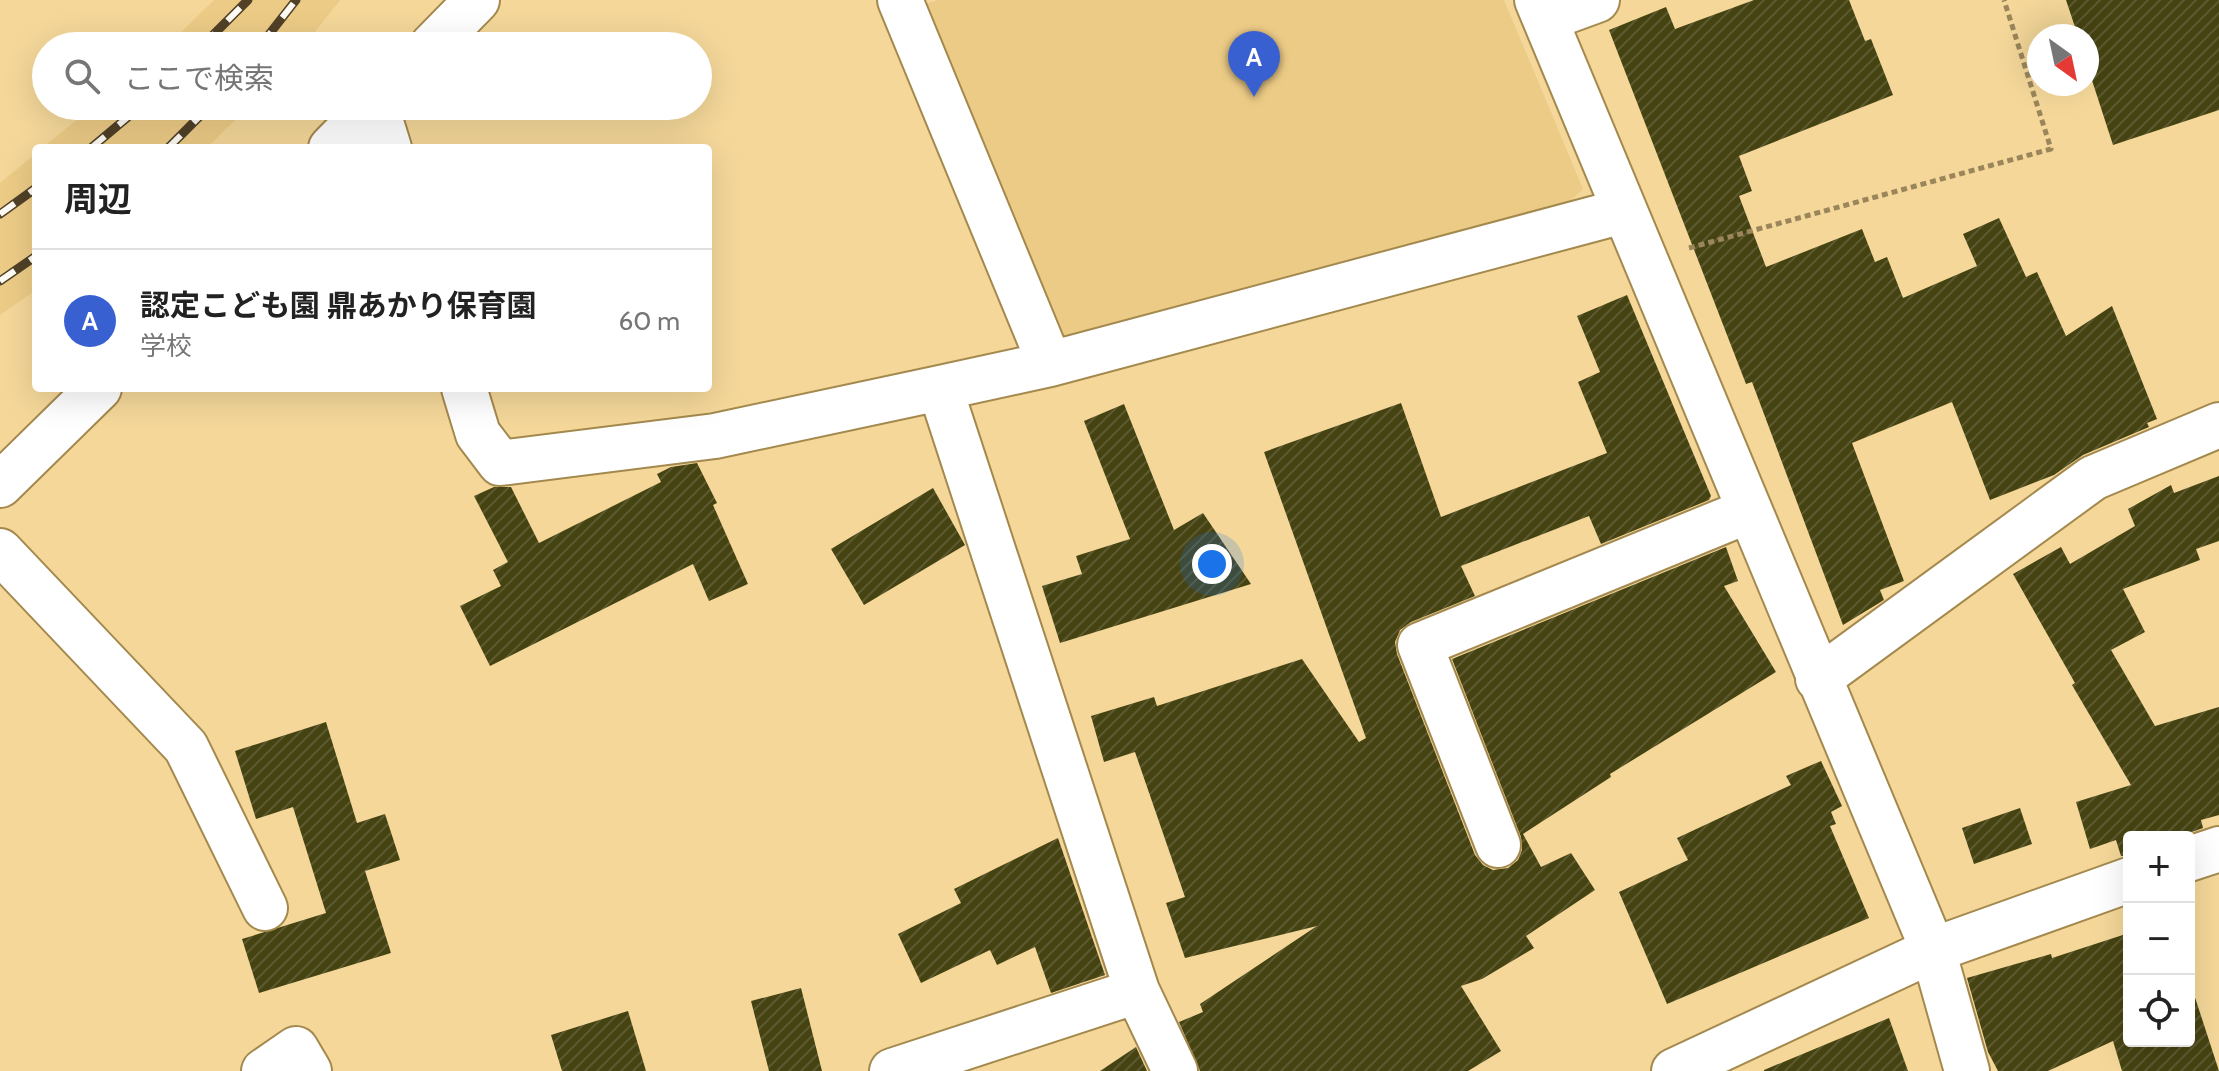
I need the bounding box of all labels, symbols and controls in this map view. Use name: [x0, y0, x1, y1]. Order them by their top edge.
north arrow: [2027, 24, 2099, 96]
pin: A: [1228, 31, 1280, 97]
search box: [32, 32, 712, 120]
icon: search: [60, 54, 104, 98]
text: ここで検索: [124, 60, 274, 97]
text: 周辺: [64, 178, 132, 220]
text: 認定こども園 鼎あかり保育園: [140, 287, 537, 324]
text: A: [82, 305, 98, 337]
text: 60 m: [618, 305, 680, 337]
text: 学校: [140, 330, 192, 362]
your location: [1192, 544, 1232, 584]
map controls: [2123, 831, 2195, 1047]
button: +: [2123, 831, 2195, 903]
button: −: [2123, 903, 2195, 975]
button: locate: [2123, 975, 2195, 1047]

